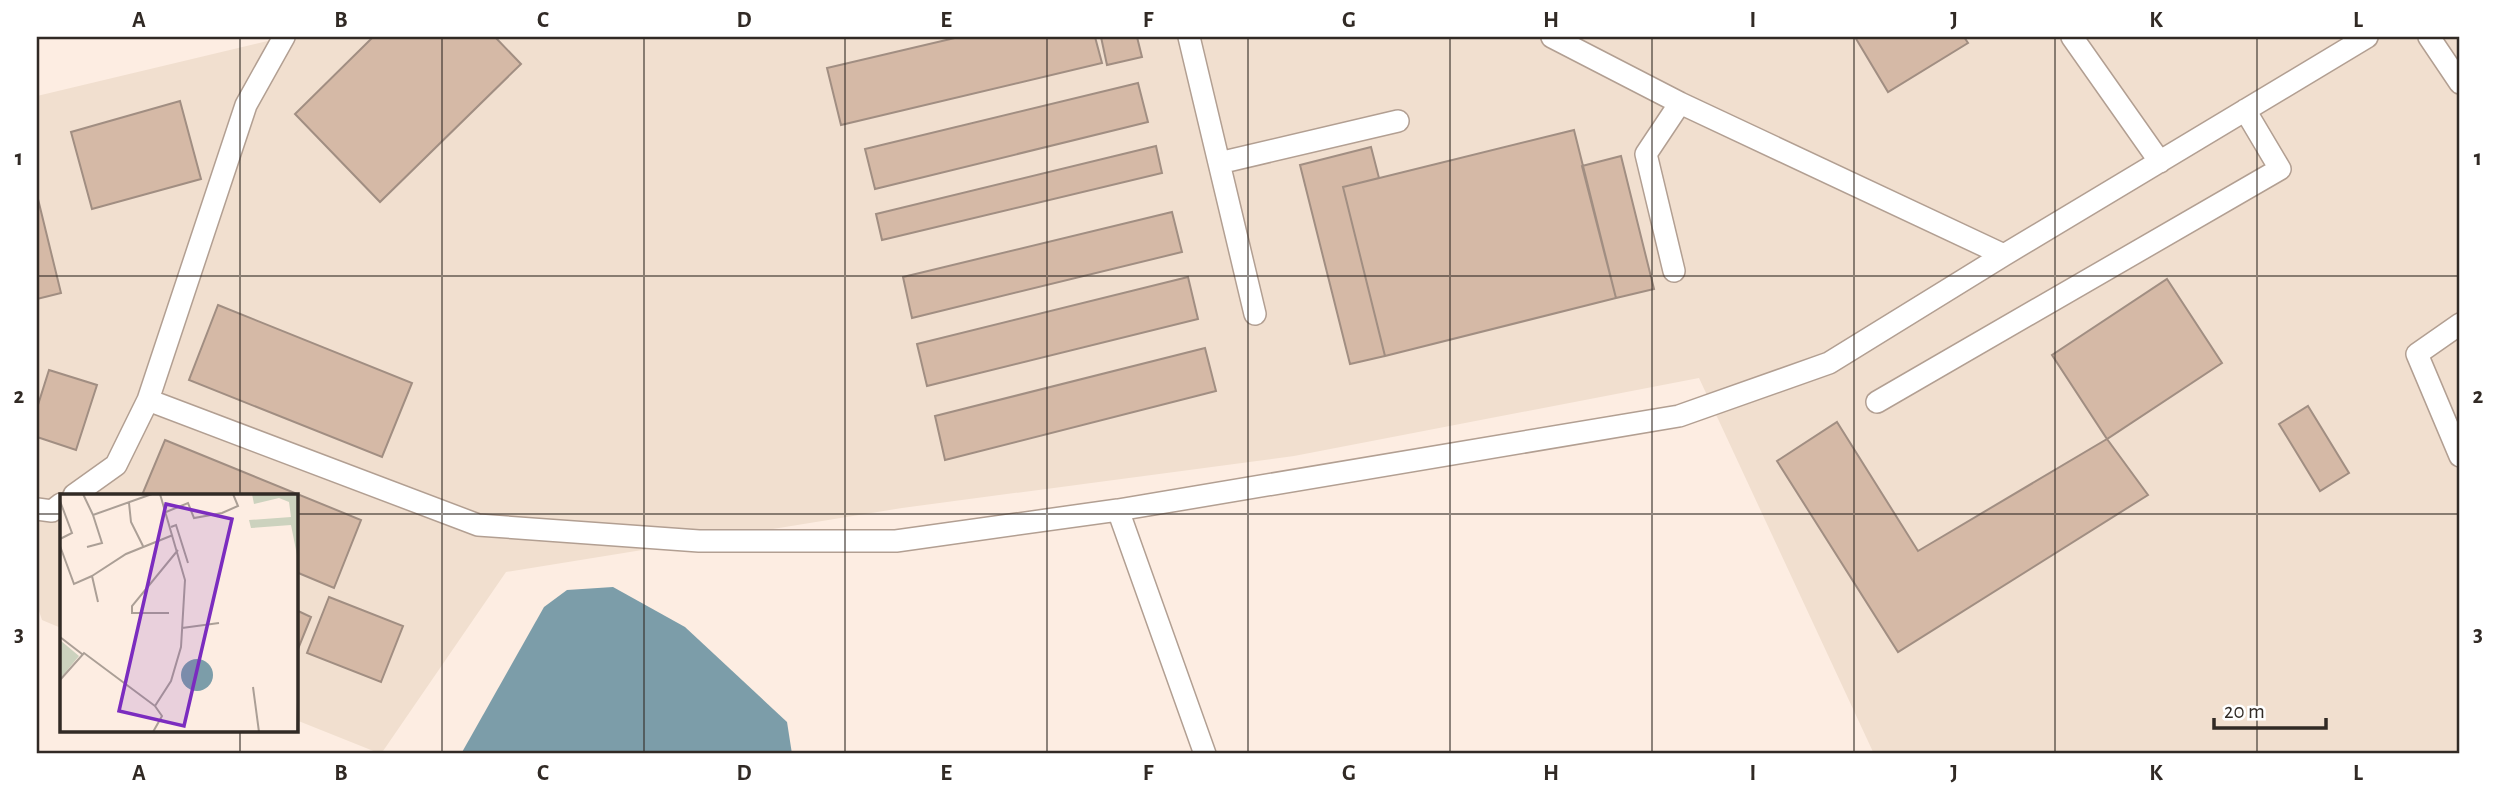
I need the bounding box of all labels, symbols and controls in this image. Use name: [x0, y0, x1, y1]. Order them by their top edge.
text: A: [132, 9, 146, 32]
text: B: [334, 9, 348, 32]
text: C: [537, 9, 549, 32]
text: D: [736, 9, 752, 32]
text: E: [940, 9, 952, 32]
text: F: [1143, 9, 1154, 32]
text: G: [1342, 9, 1356, 32]
text: H: [1543, 9, 1559, 32]
text: I: [1750, 9, 1756, 32]
text: J: [1950, 9, 1958, 32]
text: K: [2149, 9, 2163, 32]
text: L: [2353, 9, 2363, 32]
text: 1: [15, 147, 23, 170]
text: 1: [2474, 147, 2482, 170]
text: 2: [14, 385, 25, 408]
text: 2: [2473, 385, 2484, 408]
inset map: [60, 494, 298, 732]
text: 3: [14, 623, 24, 646]
text: 3: [2473, 623, 2483, 646]
scale bar: [2214, 686, 2326, 730]
text: 20 m: [2224, 701, 2265, 722]
text: A: [132, 762, 146, 785]
text: B: [334, 762, 348, 785]
text: C: [537, 762, 549, 785]
text: D: [736, 762, 752, 785]
text: E: [940, 762, 952, 785]
text: F: [1143, 762, 1154, 785]
text: G: [1342, 762, 1356, 785]
text: H: [1543, 762, 1559, 785]
text: I: [1750, 762, 1756, 785]
text: J: [1950, 762, 1958, 785]
text: K: [2149, 762, 2163, 785]
text: L: [2353, 762, 2363, 785]

